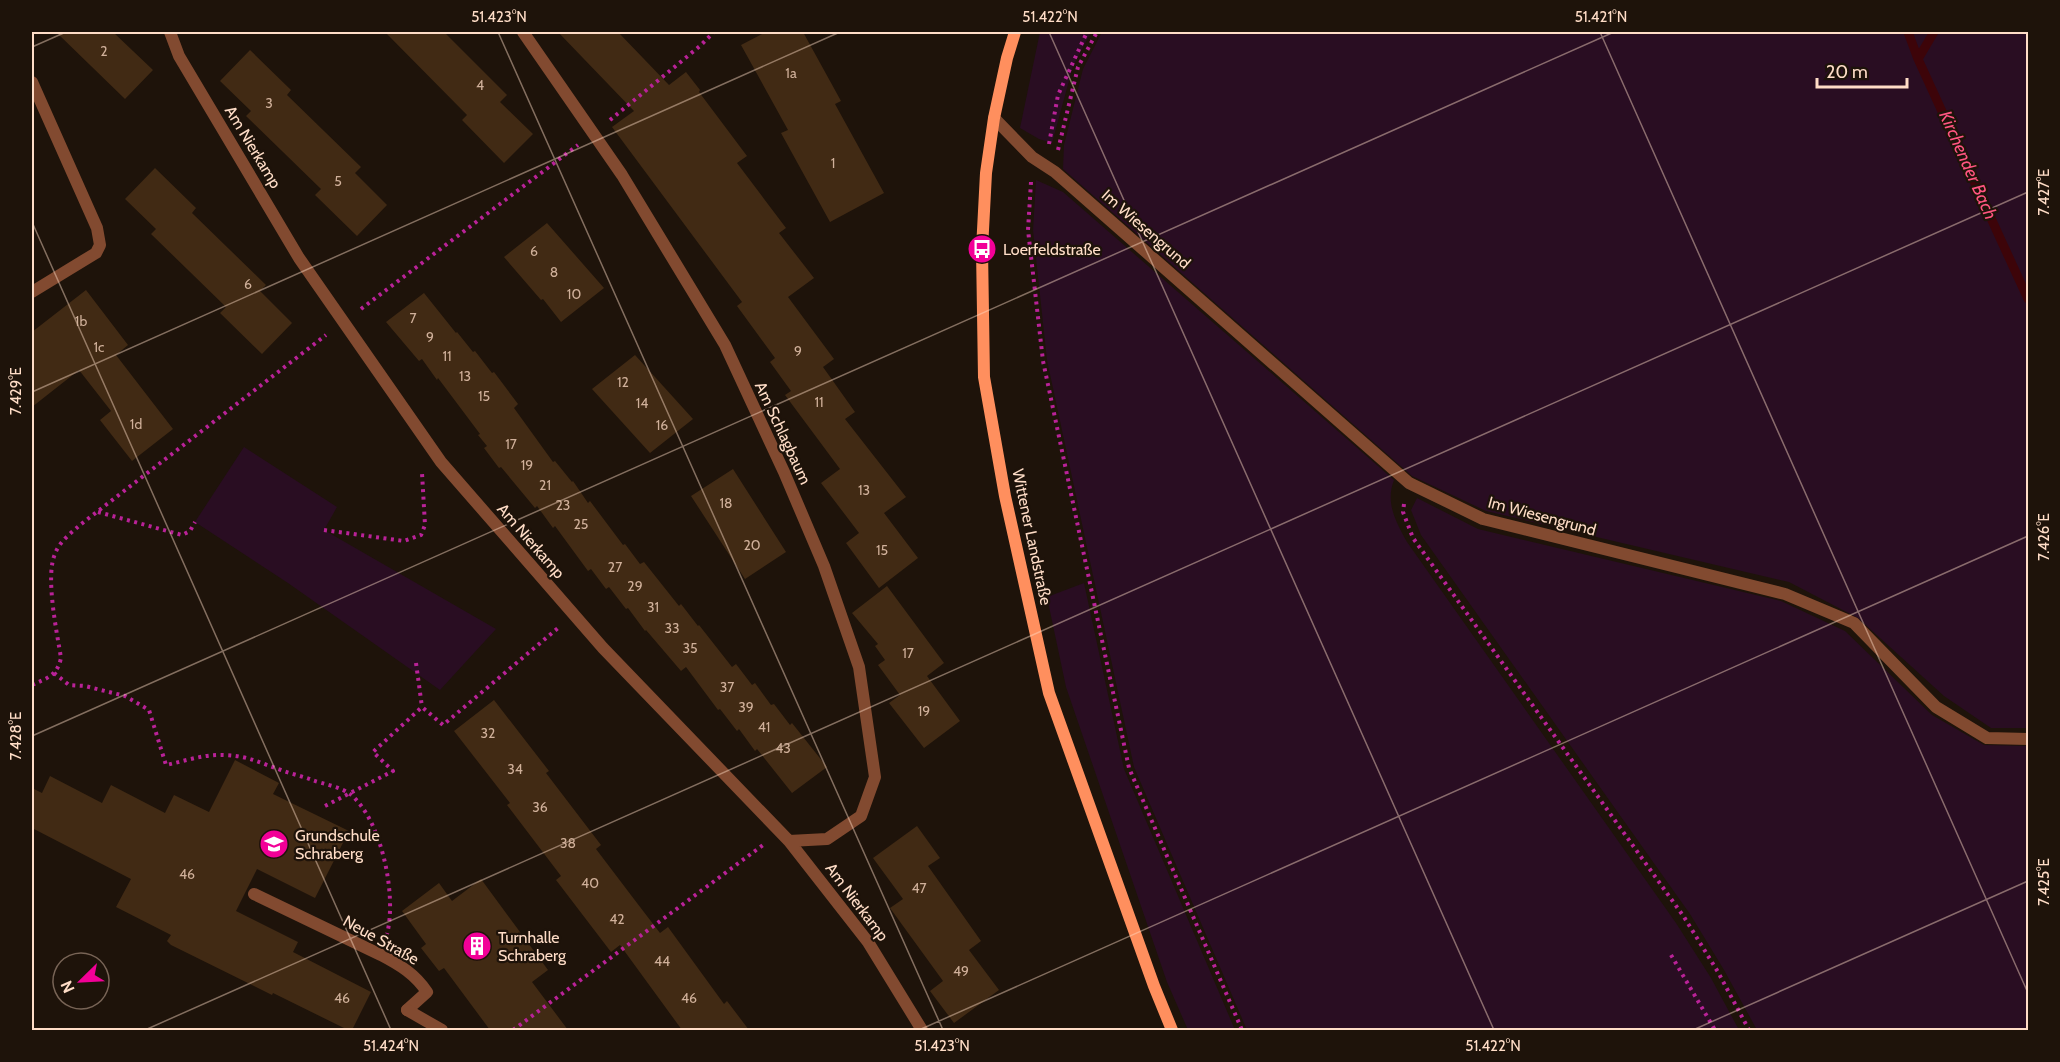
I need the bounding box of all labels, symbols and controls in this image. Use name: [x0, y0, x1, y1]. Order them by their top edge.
text: 51.423°N: [471, 8, 527, 26]
text: 51.422°N: [1022, 8, 1078, 26]
text: 51.421°N: [1575, 8, 1627, 26]
house number: 2: [100, 42, 108, 60]
scale bar: [1817, 51, 1907, 89]
text: 20 m: [1826, 61, 1868, 83]
house number: 1a: [785, 64, 797, 82]
house number: 4: [476, 76, 484, 94]
house number: 3: [265, 94, 273, 112]
street label: Am Nierkamp: [221, 102, 285, 192]
water label: Kirchender Bach: [1934, 107, 2002, 223]
house number: 1: [831, 154, 835, 172]
text: 7.427°E: [2035, 169, 2053, 215]
house number: 5: [334, 172, 342, 190]
street label: Im Wiesengrund: [1098, 185, 1194, 273]
bus stop icon: Loerfeldstraße: [966, 233, 998, 265]
place label: Loerfeldstraße: [1003, 240, 1101, 259]
house number: 6: [530, 242, 538, 260]
house number: 8: [550, 263, 558, 281]
house number: 6: [244, 275, 252, 293]
house number: 10: [567, 285, 581, 303]
house number: 7: [409, 309, 417, 327]
house number: 1b: [75, 312, 87, 330]
house number: 9: [426, 328, 434, 346]
house number: 1c: [94, 338, 104, 356]
house number: 9: [794, 342, 802, 360]
house number: 11: [442, 347, 452, 365]
text: 7.429°E: [7, 367, 25, 415]
house number: 13: [459, 367, 471, 385]
house number: 12: [617, 373, 629, 391]
street label: Am Schlagbaum: [751, 379, 815, 487]
house number: 15: [478, 387, 490, 405]
house number: 11: [814, 393, 824, 411]
house number: 14: [636, 394, 648, 412]
house number: 1d: [130, 415, 142, 433]
house number: 16: [656, 416, 668, 434]
house number: 17: [505, 435, 517, 453]
house number: 19: [521, 456, 533, 474]
street label: Wittener Landstraße: [1008, 467, 1056, 607]
house number: 21: [539, 476, 551, 494]
house number: 13: [858, 481, 870, 499]
street label: Im Wiesengrund: [1486, 492, 1598, 540]
house number: 18: [719, 494, 733, 512]
house number: 23: [556, 496, 570, 514]
street label: Am Nierkamp: [493, 500, 569, 582]
text: 7.426°E: [2035, 513, 2053, 561]
house number: 25: [574, 515, 588, 533]
house number: 20: [743, 536, 761, 554]
house number: 15: [876, 541, 888, 559]
house number: 27: [608, 558, 622, 576]
house number: 29: [627, 577, 643, 595]
house number: 31: [647, 598, 659, 616]
house number: 33: [664, 619, 680, 637]
house number: 35: [682, 639, 698, 657]
house number: 17: [902, 644, 914, 662]
house number: 37: [720, 678, 734, 696]
house number: 39: [738, 698, 754, 716]
house number: 19: [918, 702, 930, 720]
text: 7.428°E: [7, 712, 25, 760]
house number: 41: [758, 718, 770, 736]
house number: 32: [481, 724, 495, 742]
house number: 43: [775, 739, 791, 757]
house number: 34: [507, 760, 523, 778]
house number: 36: [532, 798, 548, 816]
place label: Grundschule Schraberg: [295, 826, 380, 863]
school or university icon: Grundschule Schraberg: [258, 828, 290, 860]
house number: 38: [560, 834, 576, 852]
text: 7.425°E: [2035, 858, 2053, 906]
street label: Am Nierkamp: [821, 859, 893, 945]
house number: 46: [179, 865, 195, 883]
house number: 40: [581, 874, 599, 892]
house number: 47: [911, 879, 927, 897]
house number: 42: [609, 910, 625, 928]
street label: Neue Straße: [340, 911, 422, 969]
place label: Turnhalle Schraberg: [498, 928, 567, 965]
building icon: Turnhalle Schraberg: [461, 930, 493, 962]
north arrow: [51, 951, 111, 1011]
house number: 44: [654, 952, 670, 970]
house number: 49: [953, 962, 969, 980]
text: N: [57, 978, 79, 996]
house number: 46: [334, 989, 350, 1007]
house number: 46: [681, 989, 697, 1007]
text: 51.424°N: [363, 1037, 419, 1055]
text: 51.423°N: [914, 1037, 970, 1055]
text: 51.422°N: [1465, 1037, 1521, 1055]

